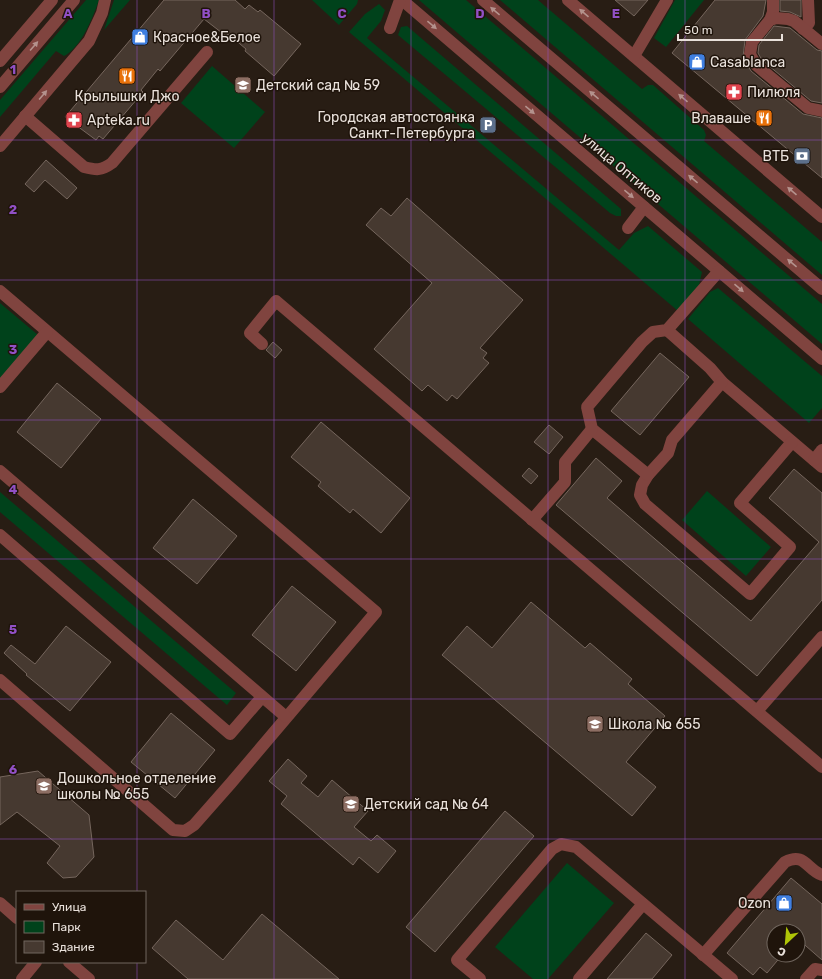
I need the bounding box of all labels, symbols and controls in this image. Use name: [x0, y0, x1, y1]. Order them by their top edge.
text: A: [63, 6, 73, 21]
text: B: [201, 6, 211, 21]
text: C: [337, 6, 347, 21]
text: D: [475, 6, 485, 21]
one-way arrow: [490, 6, 501, 15]
text: E: [612, 6, 620, 21]
one-way arrow: [579, 9, 589, 18]
scale bar: [678, 16, 782, 42]
one-way arrow: [426, 21, 437, 30]
text: 50 m: [684, 23, 712, 37]
shop icon: Красное&Белое: [130, 27, 150, 47]
place label: Красное&Белое: [153, 29, 261, 46]
one-way arrow: [30, 41, 39, 52]
shop icon: Casablanca: [687, 52, 707, 72]
place label: Casablanca: [710, 54, 785, 71]
text: 1: [10, 62, 16, 77]
restaurant icon: Крылышки Джо: [117, 66, 137, 86]
school or university icon: Детский сад № 59: [233, 75, 253, 95]
place label: Детский сад № 59: [256, 77, 380, 94]
pharmacy icon: Пилюля: [724, 82, 744, 102]
place label: Пилюля: [747, 84, 800, 101]
place label: Крылышки Джо: [75, 88, 179, 105]
one-way arrow: [39, 90, 48, 100]
one-way arrow: [589, 90, 600, 99]
one-way arrow: [678, 93, 688, 102]
one-way arrow: [525, 105, 536, 114]
restaurant icon: Влаваше: [754, 108, 774, 128]
place label: Городская автостоянка Санкт-Петербурга: [317, 109, 475, 142]
pharmacy icon: Apteka.ru: [64, 110, 84, 130]
place label: Влаваше: [691, 110, 751, 127]
place label: Apteka.ru: [87, 112, 150, 129]
parking icon: Городская автостоянка Санкт-Петербурга: [478, 115, 498, 135]
street label: улица Оптиков: [578, 130, 666, 207]
bank icon: ВТБ: [792, 146, 812, 166]
place label: ВТБ: [763, 148, 789, 165]
one-way arrow: [688, 175, 699, 184]
one-way arrow: [787, 187, 798, 196]
one-way arrow: [624, 190, 635, 199]
text: 2: [9, 202, 17, 217]
one-way arrow: [787, 259, 798, 268]
one-way arrow: [733, 283, 744, 292]
text: 3: [9, 342, 18, 357]
text: 4: [9, 482, 18, 497]
text: 5: [9, 622, 17, 637]
school or university icon: Школа № 655: [585, 714, 605, 734]
place label: Школа № 655: [608, 716, 700, 733]
text: 6: [9, 762, 18, 777]
place label: Дошкольное отделение школы № 655: [57, 770, 216, 803]
school or university icon: Дошкольное отделение школы № 655: [34, 776, 54, 796]
school or university icon: Детский сад № 64: [341, 794, 361, 814]
place label: Детский сад № 64: [364, 796, 489, 813]
legend: [16, 891, 146, 963]
shop icon: Ozon: [774, 893, 794, 913]
place label: Ozon: [738, 895, 771, 912]
text: Улица: [52, 900, 86, 914]
text: Парк: [52, 920, 81, 934]
north arrow: [766, 923, 806, 963]
text: Здание: [52, 940, 95, 954]
text: С: [775, 944, 788, 959]

